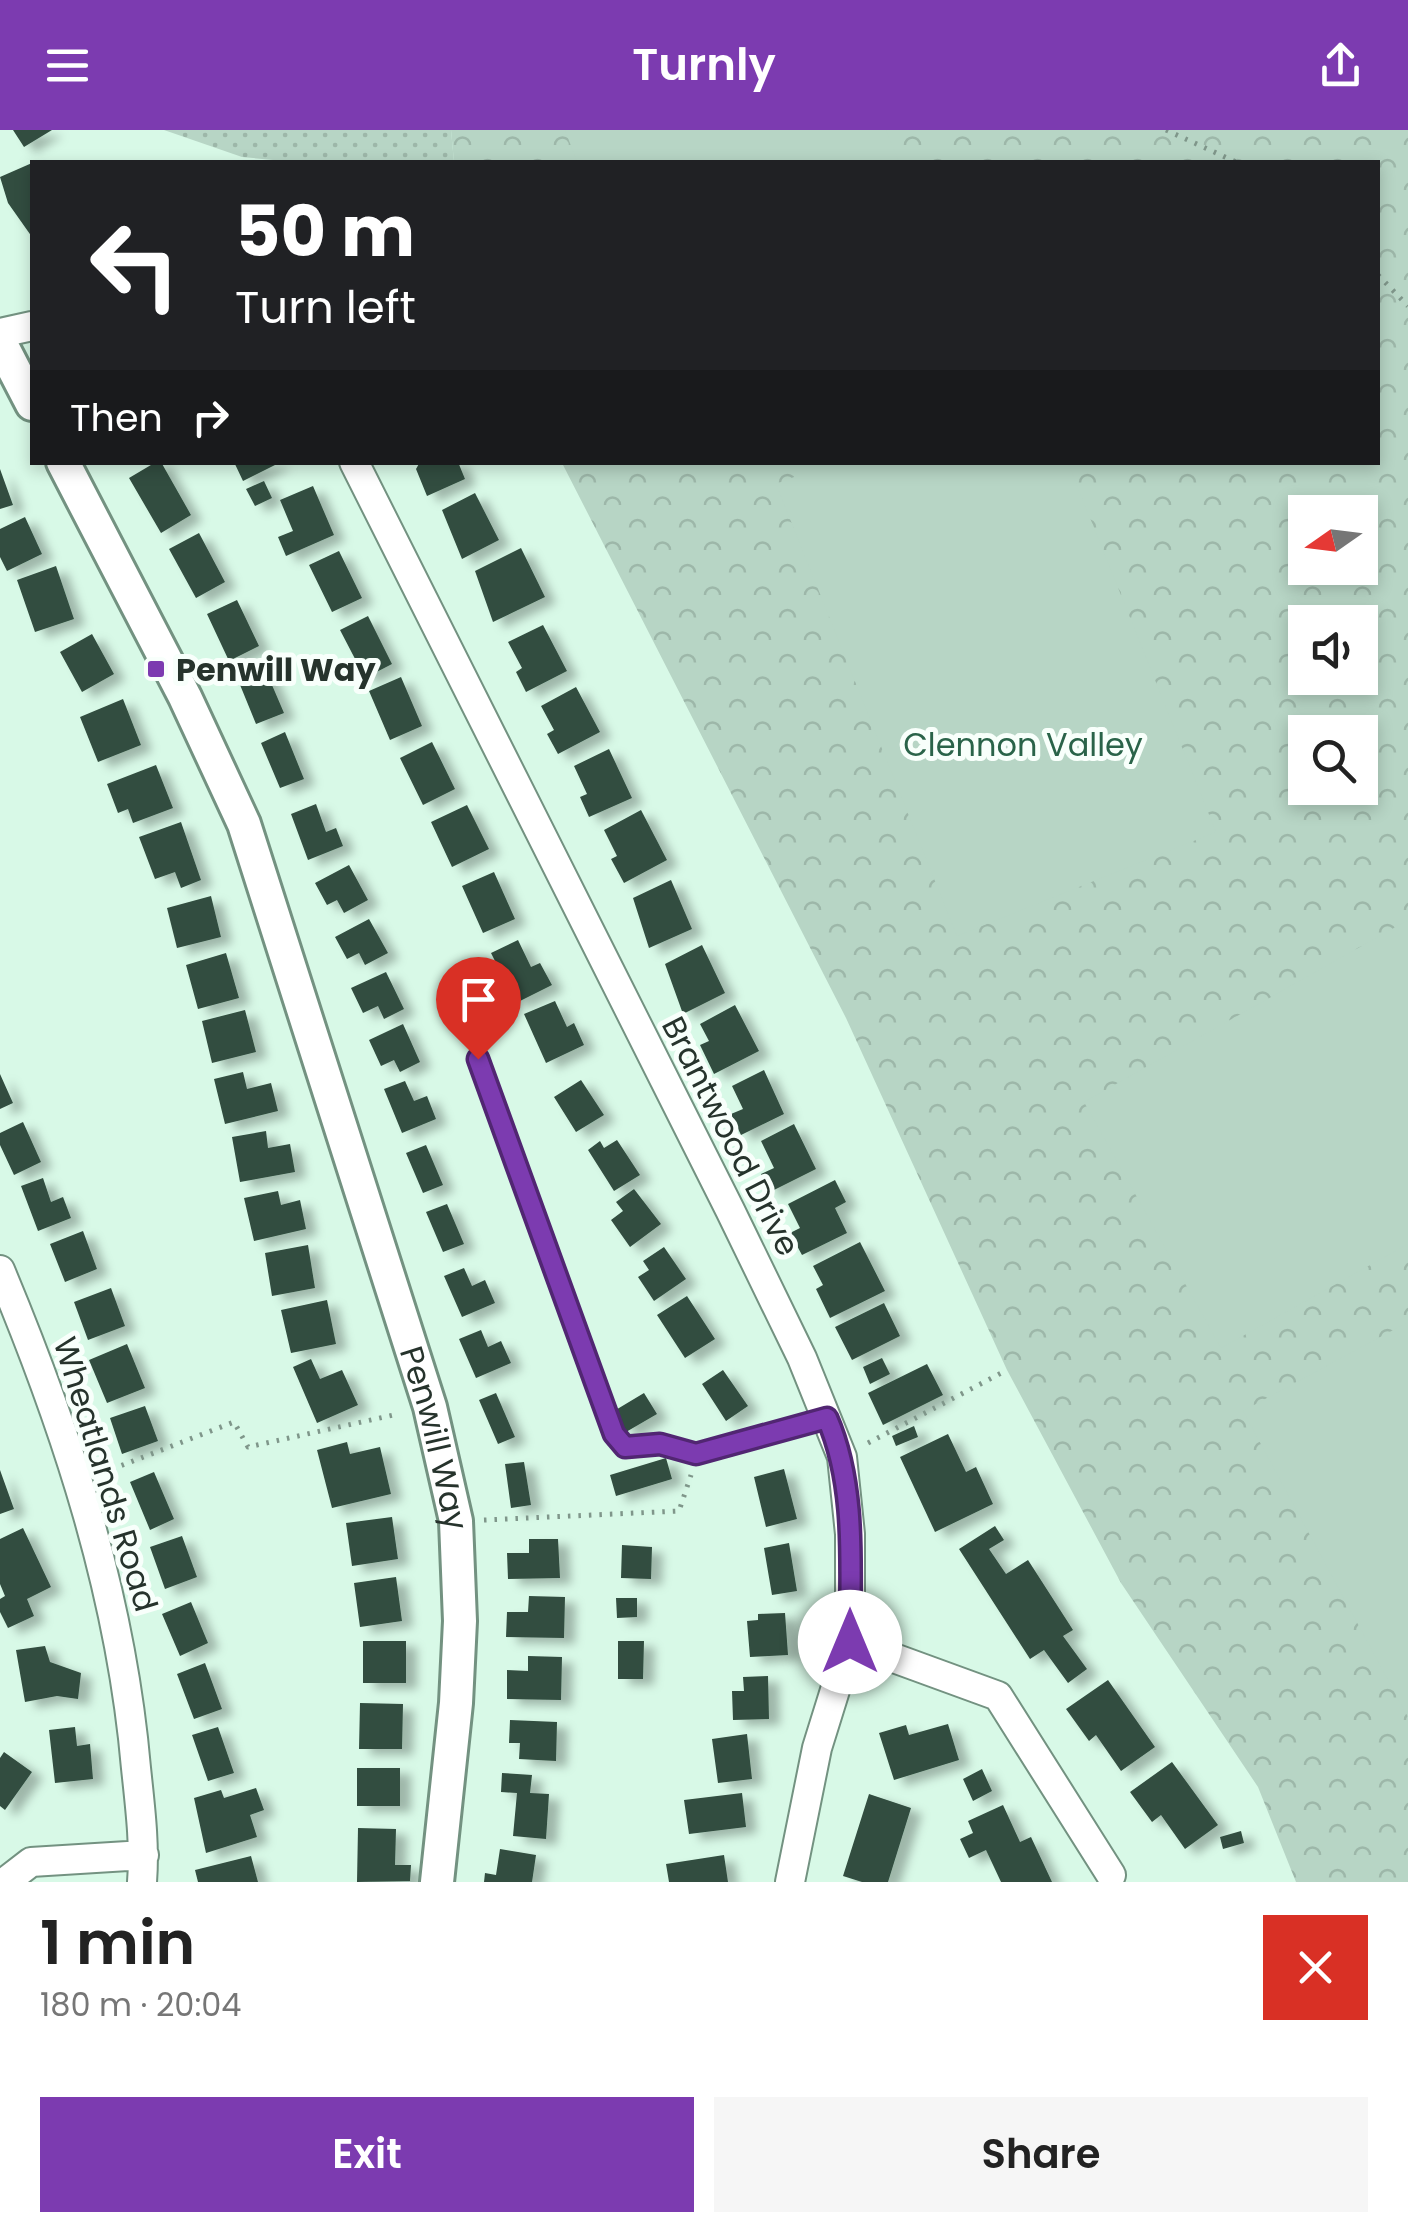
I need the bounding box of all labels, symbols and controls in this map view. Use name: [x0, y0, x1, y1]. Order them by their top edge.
text: Turnly: [632, 33, 776, 96]
icon: menu: [40, 38, 95, 93]
icon: share: [1313, 38, 1368, 93]
text: 50 m: [235, 182, 415, 281]
icon: left: [70, 200, 200, 330]
text: Turn left: [235, 276, 416, 339]
icon: right: [183, 390, 238, 445]
text: Then: [70, 391, 163, 444]
north arrow: [1288, 495, 1378, 585]
map controls: [1288, 495, 1378, 805]
button: sound: [1288, 605, 1378, 695]
place label: Penwill Way: [176, 647, 376, 692]
marker: Penwill Way: [145, 658, 167, 680]
button: search: [1288, 715, 1378, 805]
park label: Clennon Valley: [903, 722, 1143, 767]
pin: [436, 957, 521, 1060]
icon: arrive: [451, 972, 506, 1027]
street label: Brantwood Drive: [651, 1009, 811, 1263]
street label: Wheatlands Road: [43, 1331, 169, 1617]
street label: Penwill Way: [389, 1340, 480, 1534]
position arrow: [798, 1590, 902, 1694]
text: 1 min: [40, 1901, 195, 1985]
button: close: [1263, 1915, 1368, 2020]
text: 180 m · 20:04: [40, 1982, 241, 2027]
button: Exit: [40, 2097, 694, 2212]
button: Share: [714, 2097, 1368, 2212]

